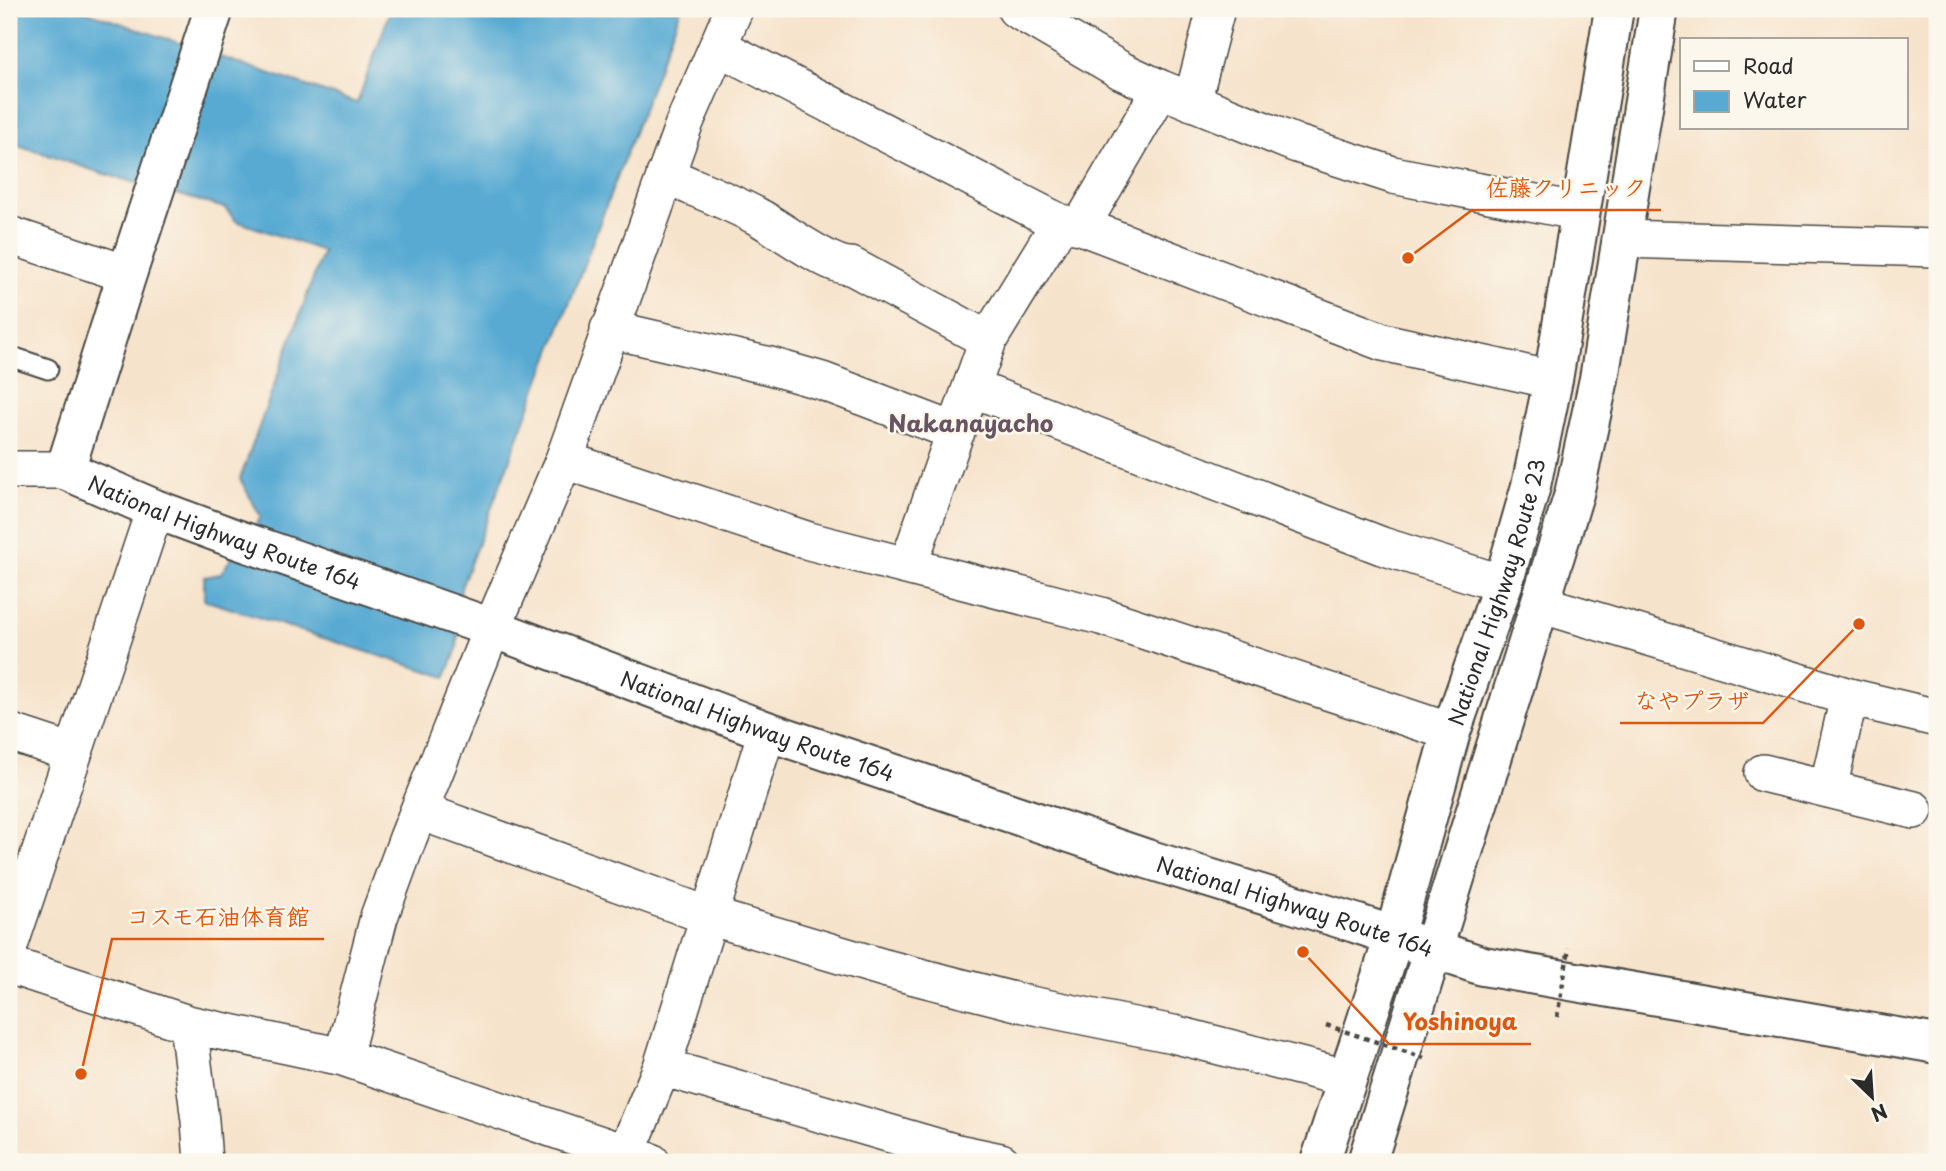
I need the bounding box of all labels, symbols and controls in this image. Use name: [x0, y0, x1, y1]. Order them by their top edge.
legend: [1680, 38, 1908, 130]
text: Road: [1743, 49, 1794, 81]
text: Water: [1743, 83, 1807, 115]
callout: 佐藤クリニック: [1472, 166, 1661, 210]
text: 佐藤クリニック: [1486, 169, 1647, 204]
district label: Nakanayacho: [889, 405, 1053, 440]
street label: National Highway Route 23: [1439, 456, 1552, 730]
street label: National Highway Route 164: [84, 466, 365, 597]
street label: National Highway Route 164: [616, 662, 899, 789]
callout: なやプラザ: [1620, 679, 1763, 723]
text: なやプラザ: [1635, 682, 1750, 717]
street label: National Highway Route 164: [1153, 847, 1438, 964]
callout: コスモ石油体育館: [112, 895, 324, 939]
text: コスモ石油体育館: [126, 898, 310, 933]
callout: Yoshinoya: [1389, 1000, 1531, 1044]
text: Yoshinoya: [1403, 1003, 1518, 1038]
north arrow: [1838, 1062, 1908, 1132]
text: N: [1867, 1097, 1892, 1129]

